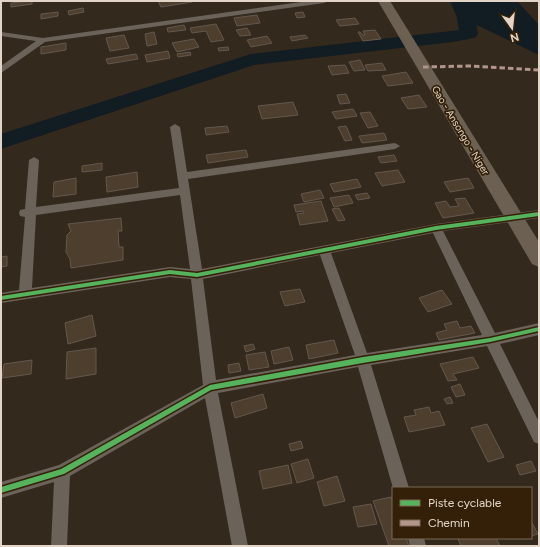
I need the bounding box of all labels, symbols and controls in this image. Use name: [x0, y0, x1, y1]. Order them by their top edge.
north arrow: [492, 8, 532, 48]
text: N: [509, 30, 520, 45]
street label: Gao - Ansongo - Niger: [429, 83, 493, 178]
legend: [392, 487, 532, 539]
text: Piste cyclable: [428, 496, 502, 510]
text: Chemin: [428, 516, 470, 530]

